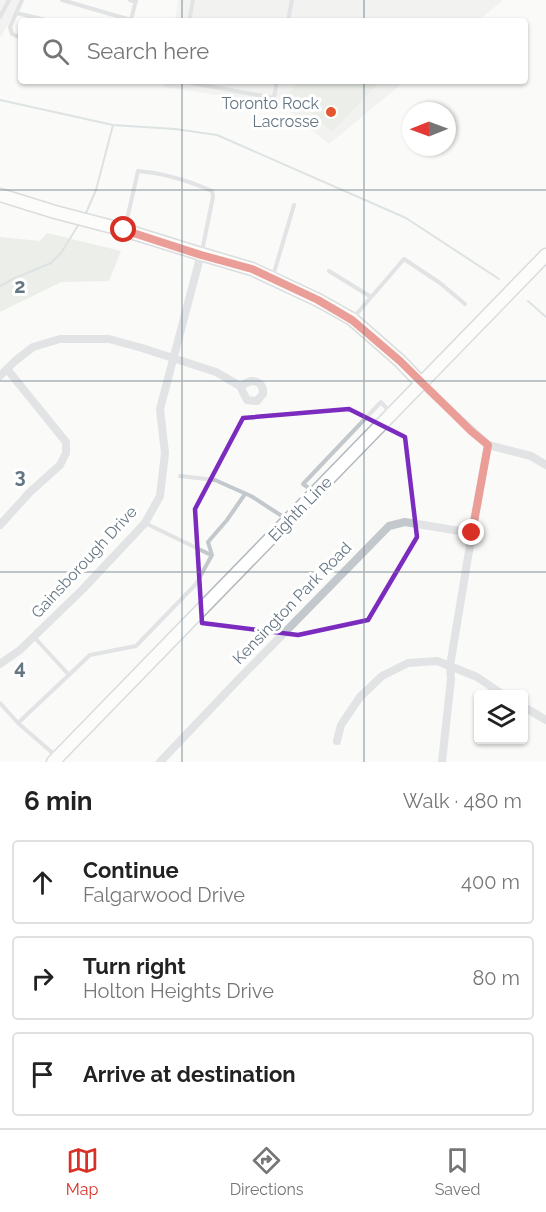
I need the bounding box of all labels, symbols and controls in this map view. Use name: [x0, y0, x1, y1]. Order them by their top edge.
search box: [18, 18, 528, 84]
icon: search: [39, 35, 72, 68]
text: Search here: [87, 38, 209, 64]
place label: Toronto Rock Lacrosse: [222, 94, 320, 131]
north arrow: [402, 102, 456, 156]
marker: Toronto Rock Lacrosse: [324, 105, 338, 119]
route start: [110, 216, 136, 242]
text: 2: [14, 274, 26, 298]
text: 3: [14, 464, 26, 488]
street label: Eighth Line: [264, 473, 336, 545]
street label: Gainsborough Drive: [27, 502, 141, 622]
route end: [458, 519, 484, 545]
street label: Kensington Park Road: [229, 538, 355, 668]
text: 4: [14, 655, 26, 679]
map controls: [474, 690, 528, 744]
button: layers: [474, 690, 528, 744]
text: 6 min: [24, 786, 93, 816]
text: Walk · 480 m: [403, 789, 522, 813]
text: Continue: [83, 857, 179, 883]
icon: ahead: [26, 866, 59, 899]
text: 400 m: [461, 870, 520, 894]
text: Falgarwood Drive: [83, 883, 245, 907]
text: Turn right: [83, 953, 186, 979]
icon: right: [26, 962, 59, 995]
text: 80 m: [472, 966, 520, 990]
text: Holton Heights Drive: [83, 979, 274, 1003]
icon: arrive: [26, 1058, 59, 1091]
text: Arrive at destination: [83, 1061, 296, 1087]
tab: Map: [66, 1144, 99, 1199]
tab: Directions: [230, 1144, 304, 1199]
tab: Saved: [435, 1144, 480, 1199]

